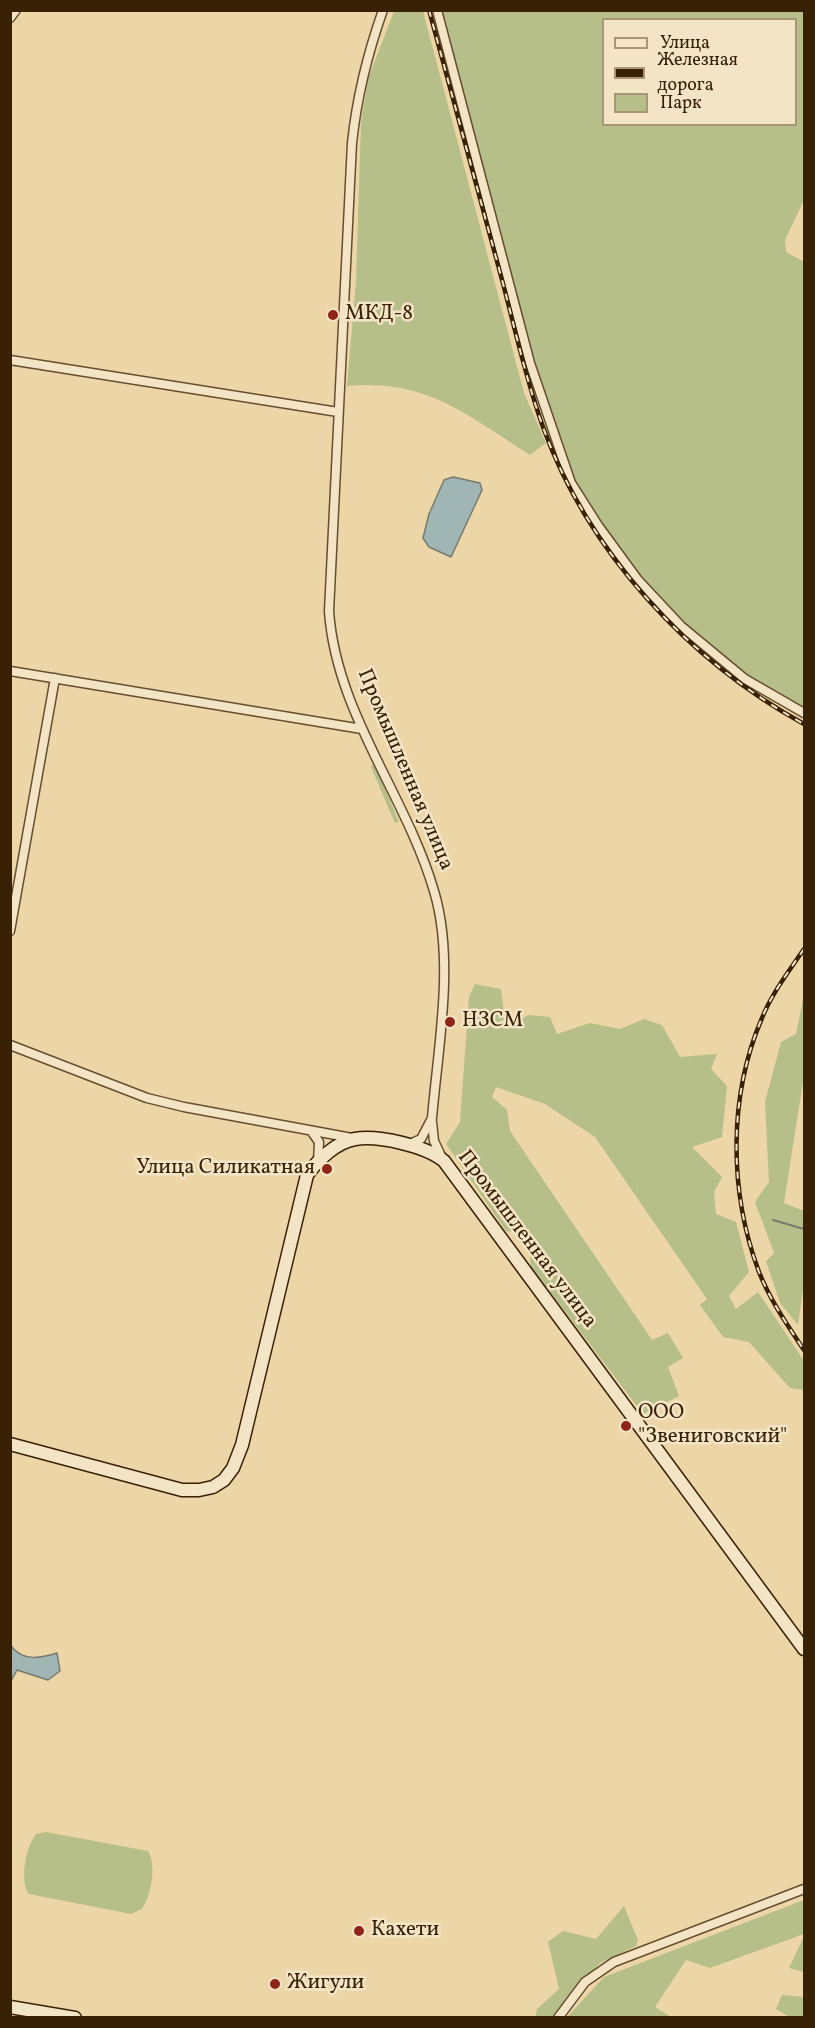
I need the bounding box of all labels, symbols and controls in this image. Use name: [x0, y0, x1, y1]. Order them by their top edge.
legend: [602, 18, 797, 126]
text: Улица: [660, 31, 710, 56]
text: Железная дорога: [657, 48, 738, 98]
text: Парк: [660, 91, 702, 116]
place label: МКД-8: [345, 302, 413, 328]
marker: МКД-8: [326, 308, 340, 322]
street label: Промышленная улица: [350, 666, 458, 874]
place label: НЗСМ: [462, 1009, 523, 1035]
marker: НЗСМ: [443, 1015, 457, 1029]
street label: Промышленная улица: [451, 1146, 601, 1334]
place label: Улица Силикатная: [136, 1156, 315, 1182]
marker: Улица Силикатная: [320, 1162, 334, 1176]
place label: ООО "Звениговский": [638, 1401, 787, 1451]
marker: ООО "Звениговский": [619, 1419, 633, 1433]
place label: Кахети: [371, 1918, 439, 1944]
marker: Кахети: [352, 1924, 366, 1938]
place label: Жигули: [287, 1971, 364, 1997]
marker: Жигули: [268, 1977, 282, 1991]

